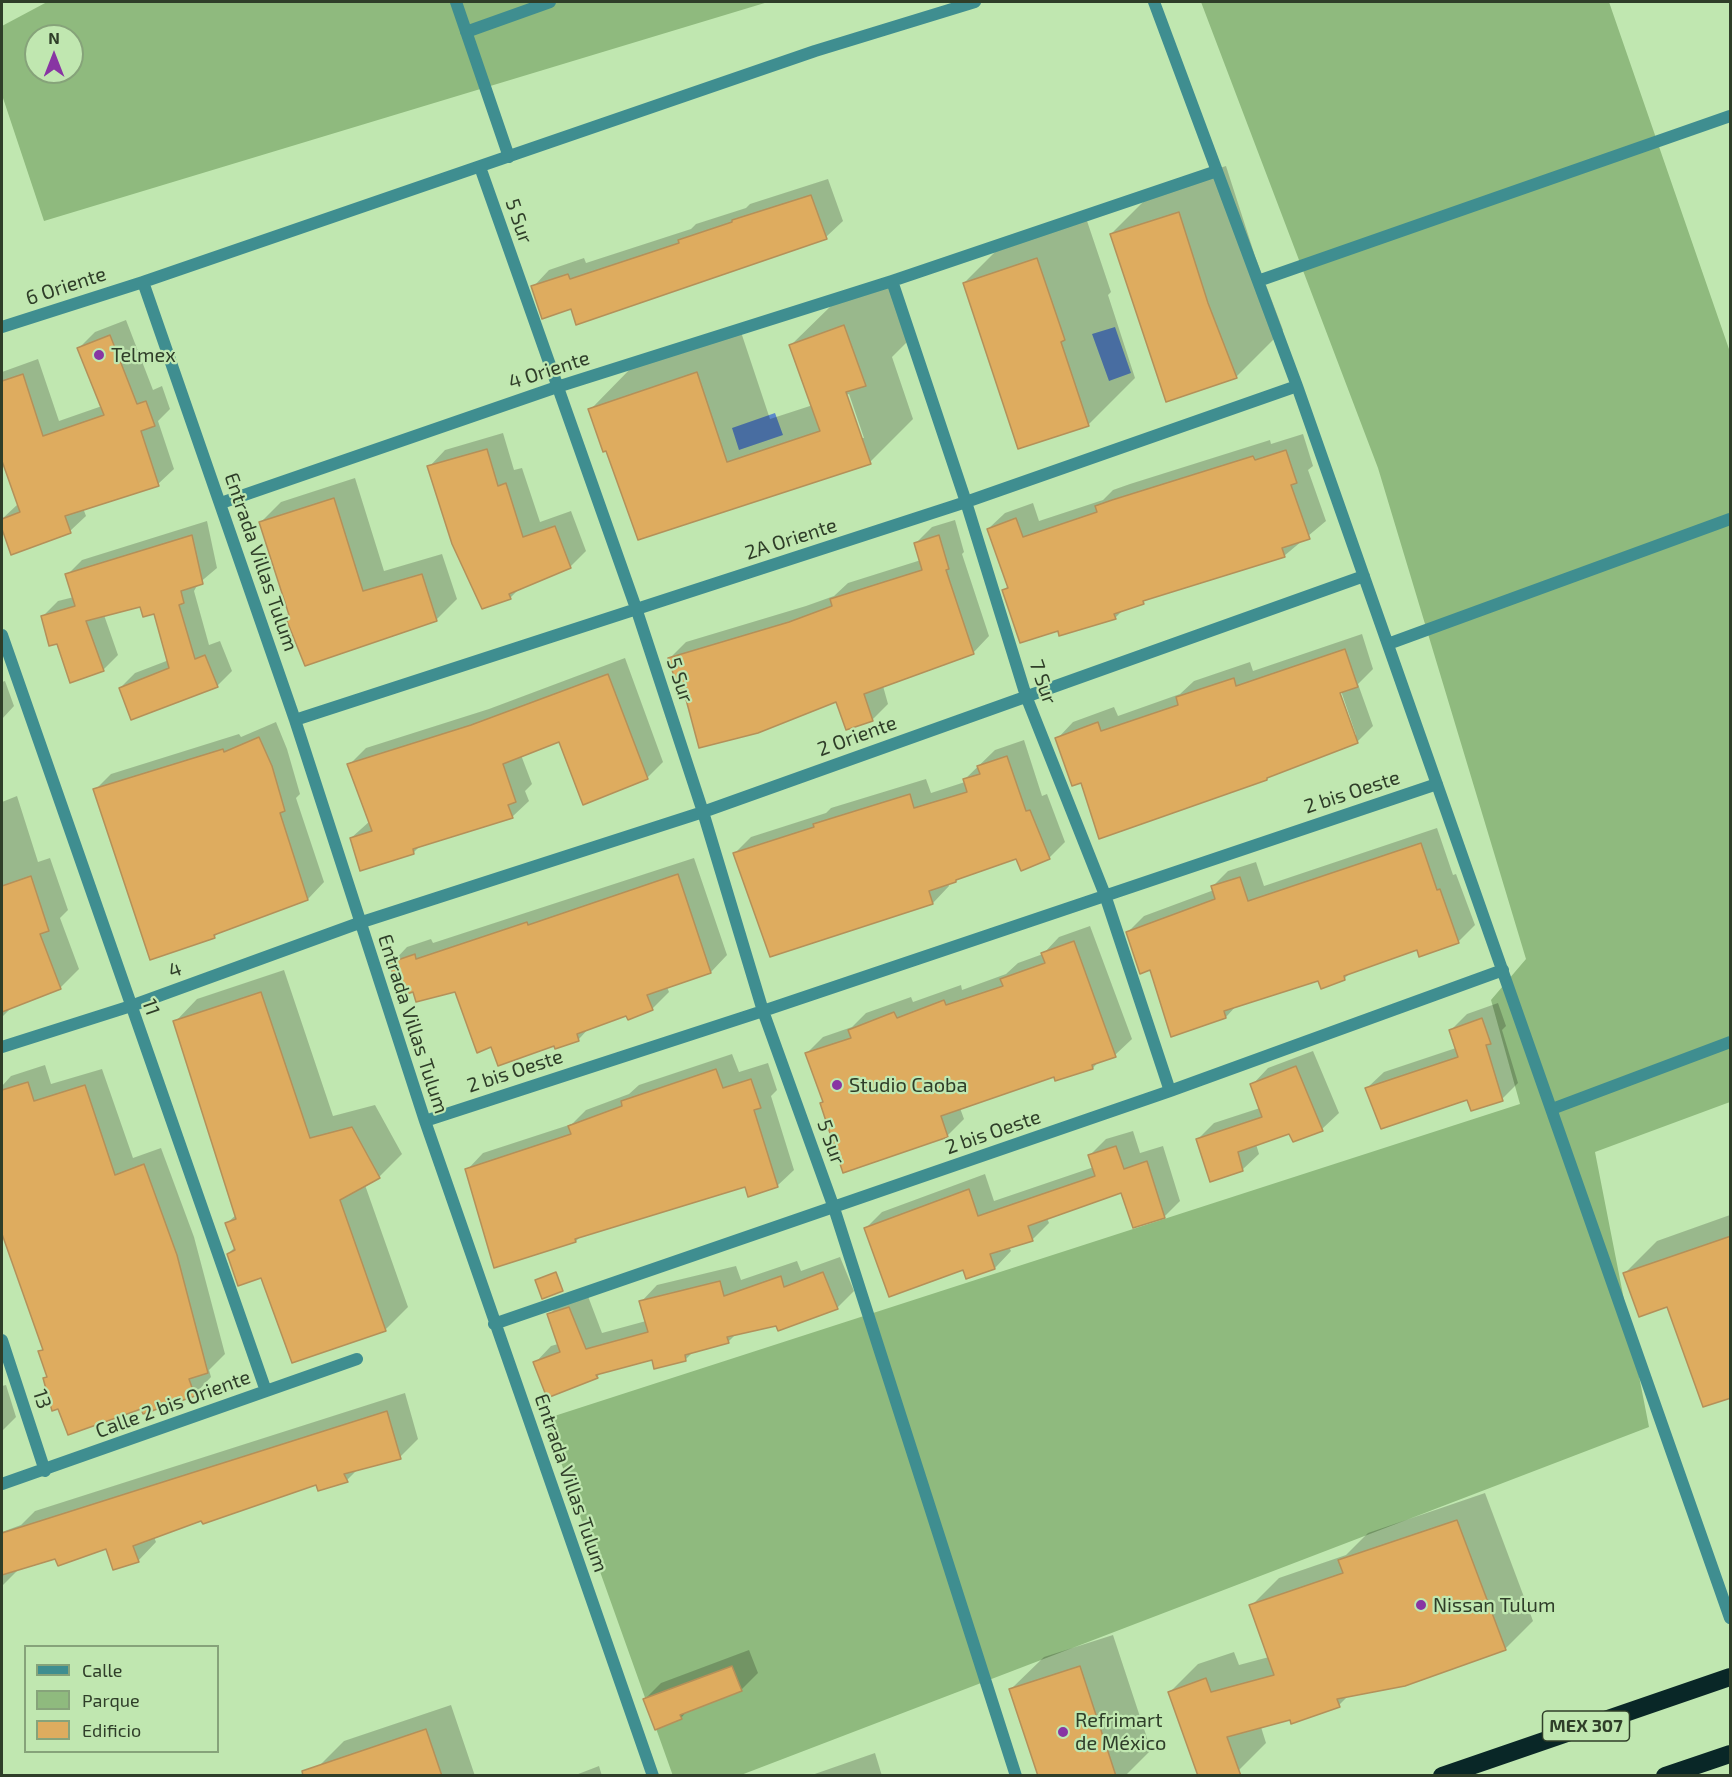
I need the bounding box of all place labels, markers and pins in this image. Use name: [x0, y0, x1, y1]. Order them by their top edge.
place label: Telmex: [111, 343, 176, 367]
marker: Telmex: [92, 348, 106, 362]
place label: Studio Caoba: [849, 1073, 967, 1097]
marker: Studio Caoba: [830, 1078, 844, 1092]
place label: Nissan Tulum: [1433, 1593, 1556, 1617]
marker: Nissan Tulum: [1414, 1598, 1428, 1612]
place label: Refrimart de México: [1075, 1708, 1166, 1755]
marker: Refrimart de México: [1056, 1725, 1070, 1739]

